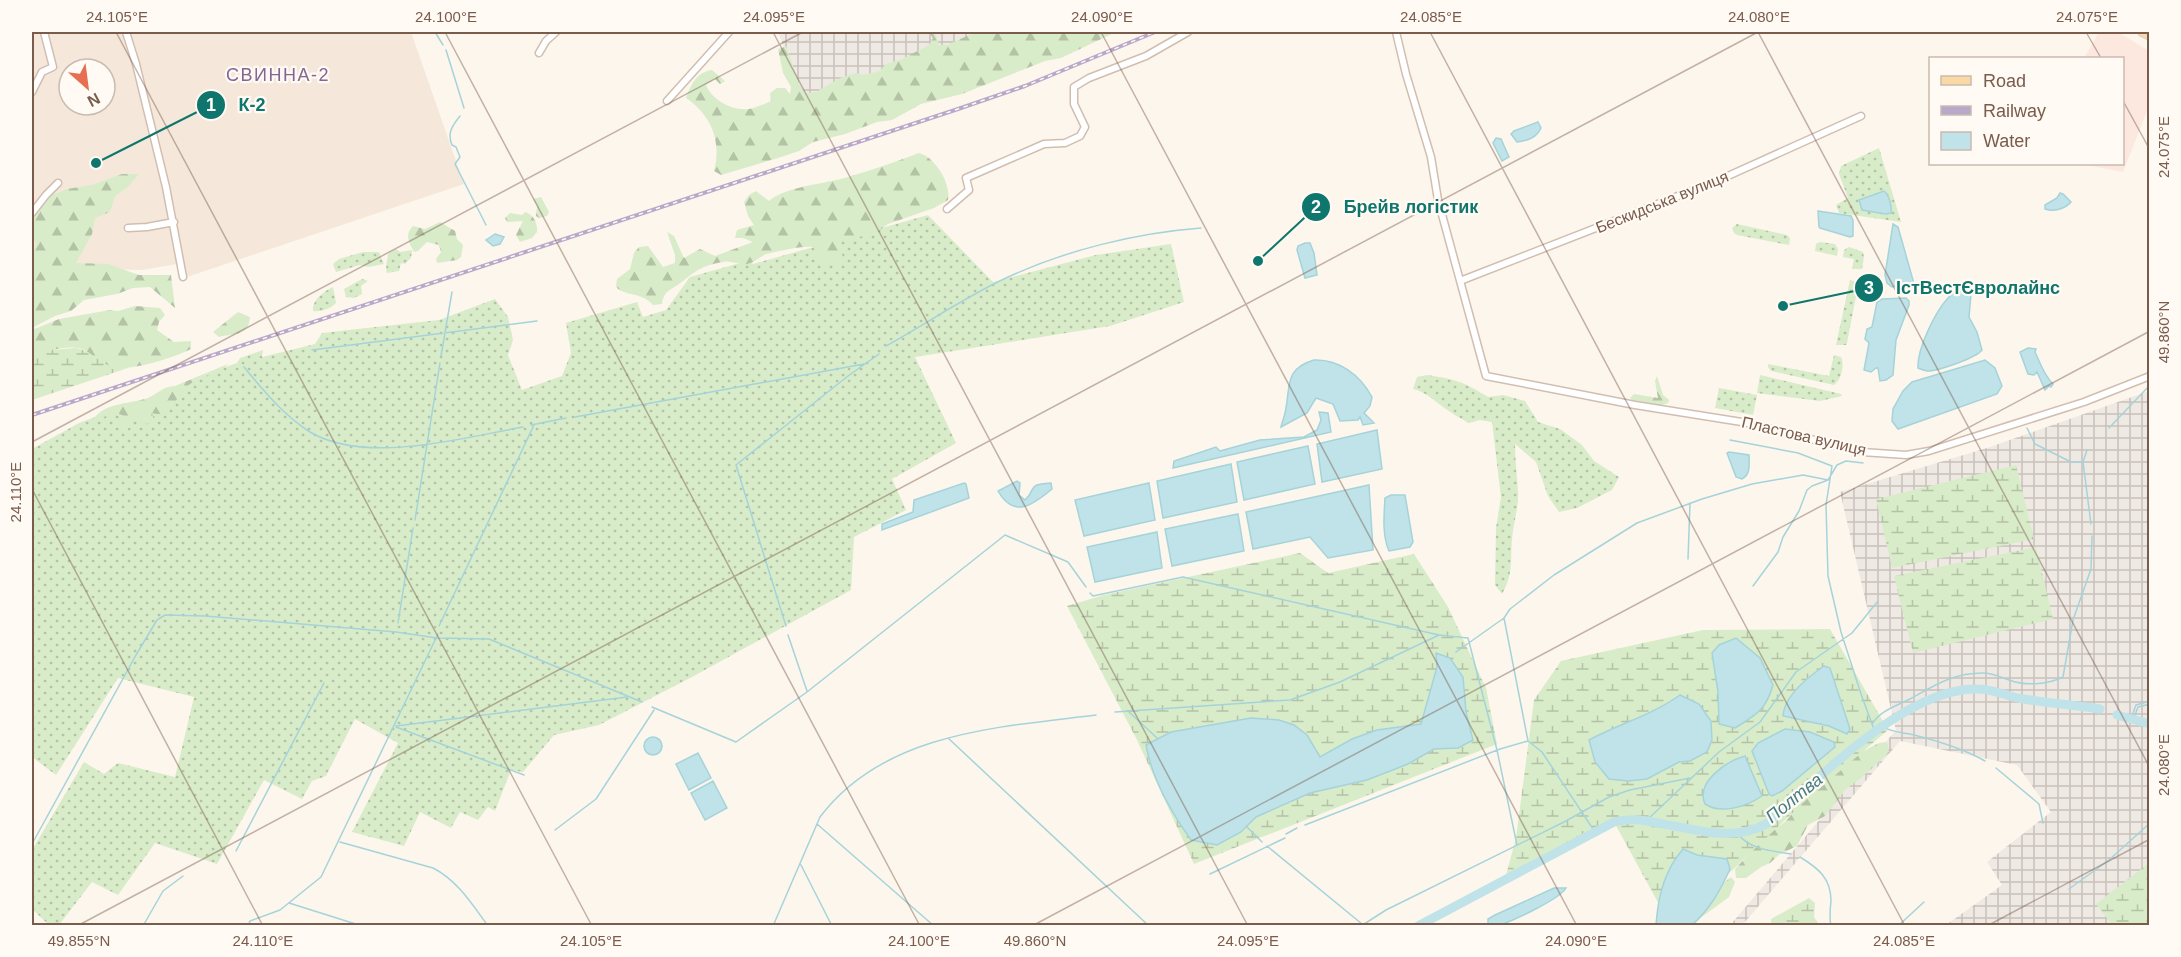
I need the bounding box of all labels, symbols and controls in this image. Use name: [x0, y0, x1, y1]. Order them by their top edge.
text: 24.105°E: [86, 8, 148, 25]
text: 24.100°E: [415, 8, 477, 25]
text: 24.095°E: [743, 8, 805, 25]
text: 24.090°E: [1071, 8, 1133, 25]
text: 24.085°E: [1400, 8, 1462, 25]
text: 24.080°E: [1728, 8, 1790, 25]
text: 24.075°E: [2056, 8, 2118, 25]
north arrow: [57, 57, 117, 117]
legend: [1929, 57, 2124, 165]
district label: СВИННА-2: [226, 65, 330, 85]
text: Road: [1983, 71, 2026, 91]
callout: К-2: [196, 87, 277, 123]
text: N: [85, 90, 103, 110]
text: 1: [206, 95, 216, 115]
text: К-2: [239, 95, 266, 115]
text: Railway: [1983, 101, 2046, 121]
text: 24.075°E: [2155, 116, 2172, 178]
text: Water: [1983, 131, 2030, 151]
street label: Бескидська вулиця: [1593, 168, 1731, 236]
callout: Брейв логістик: [1301, 189, 1490, 225]
text: 2: [1311, 197, 1321, 217]
text: Брейв логістик: [1344, 197, 1479, 217]
callout: ІстВестЄвролайнс: [1854, 270, 2072, 306]
text: 3: [1864, 278, 1874, 298]
text: ІстВестЄвролайнс: [1896, 278, 2060, 298]
text: 49.860°N: [2155, 301, 2172, 363]
street label: Пластова вулиця: [1740, 413, 1868, 459]
text: 24.110°E: [7, 462, 24, 522]
text: 24.080°E: [2155, 734, 2172, 796]
water label: Полтва: [1762, 769, 1826, 827]
text: 49.855°N: [48, 932, 110, 949]
text: 24.110°E: [233, 932, 293, 949]
text: 24.105°E: [560, 932, 622, 949]
text: 24.100°E: [888, 932, 950, 949]
text: 49.860°N: [1004, 932, 1066, 949]
text: 24.095°E: [1217, 932, 1279, 949]
text: 24.090°E: [1545, 932, 1607, 949]
text: 24.085°E: [1873, 932, 1935, 949]

